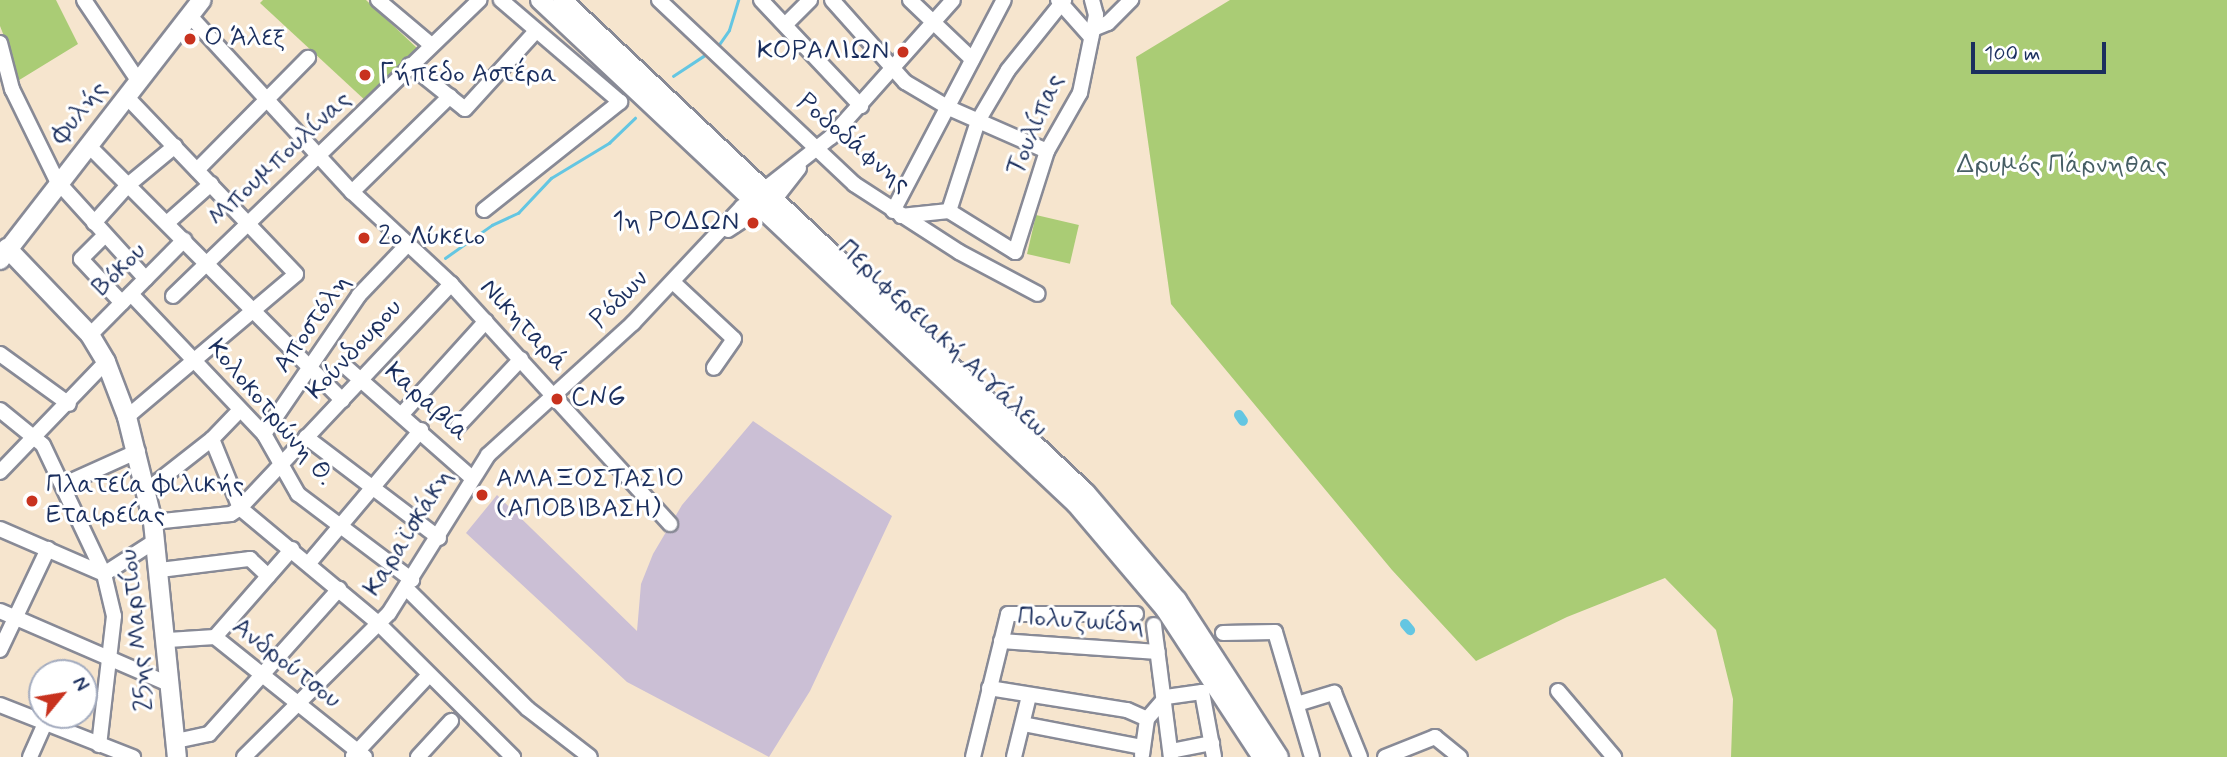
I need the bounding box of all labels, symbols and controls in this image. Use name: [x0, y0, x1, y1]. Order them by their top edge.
place label: Ο Άλεξ: [204, 23, 285, 55]
scale bar: [1975, 28, 2110, 72]
marker: Ο Άλεξ: [182, 31, 198, 47]
place label: ΚΟΡΑΛΙΩΝ: [757, 36, 889, 68]
text: 100 m: [1984, 40, 2040, 68]
marker: ΚΟΡΑΛΙΩΝ: [895, 44, 911, 60]
place label: Γήπεδο Αστέρα: [379, 59, 557, 91]
marker: Γήπεδο Αστέρα: [357, 67, 373, 83]
street label: Τουλίπας: [1001, 69, 1071, 181]
street label: Φυλής: [45, 75, 115, 151]
street label: Μπουμπουλίνας: [202, 85, 358, 233]
street label: Ροδοδάφνης: [790, 87, 916, 201]
park label: Δρυμός Πάρνηθας: [1957, 150, 2167, 182]
place label: 1η ΡΟΔΩΝ: [612, 207, 739, 239]
marker: 1η ΡΟΔΩΝ: [745, 215, 761, 231]
place label: 2ο Λύκειο: [378, 222, 485, 254]
marker: 2ο Λύκειο: [356, 230, 372, 246]
street label: Περιφερειακή Αιγάλεω: [831, 234, 1053, 444]
street label: Βόκου: [86, 236, 154, 304]
street label: Ρόδων: [584, 264, 656, 336]
street label: Αποστόλη: [268, 269, 358, 379]
street label: Νικηταρά: [472, 273, 574, 379]
street label: Κούνδουρου: [300, 293, 410, 407]
street label: Κολοκοτρώνη Θ.: [200, 334, 340, 492]
street label: Καραβία: [377, 357, 475, 449]
place label: CNG: [571, 383, 625, 415]
marker: CNG: [549, 391, 565, 407]
street label: Καραϊσκάκη: [358, 464, 460, 602]
place label: ΑΜΑΞΟΣΤΑΣΙΟ (ΑΠΟΒΙΒΑΣΗ): [496, 464, 684, 526]
place label: Πλατεία Φιλικής Εταιρείας: [46, 470, 244, 532]
marker: ΑΜΑΞΟΣΤΑΣΙΟ (ΑΠΟΒΙΒΑΣΗ): [474, 487, 490, 503]
marker: Πλατεία Φιλικής Εταιρείας: [24, 493, 40, 509]
street label: 25ης Μαρτίου: [114, 547, 162, 713]
street label: Πολυζωίδη: [1016, 602, 1146, 642]
street label: Ανδρούτσου: [225, 612, 347, 716]
north arrow: [28, 659, 98, 729]
text: N: [66, 673, 94, 696]

